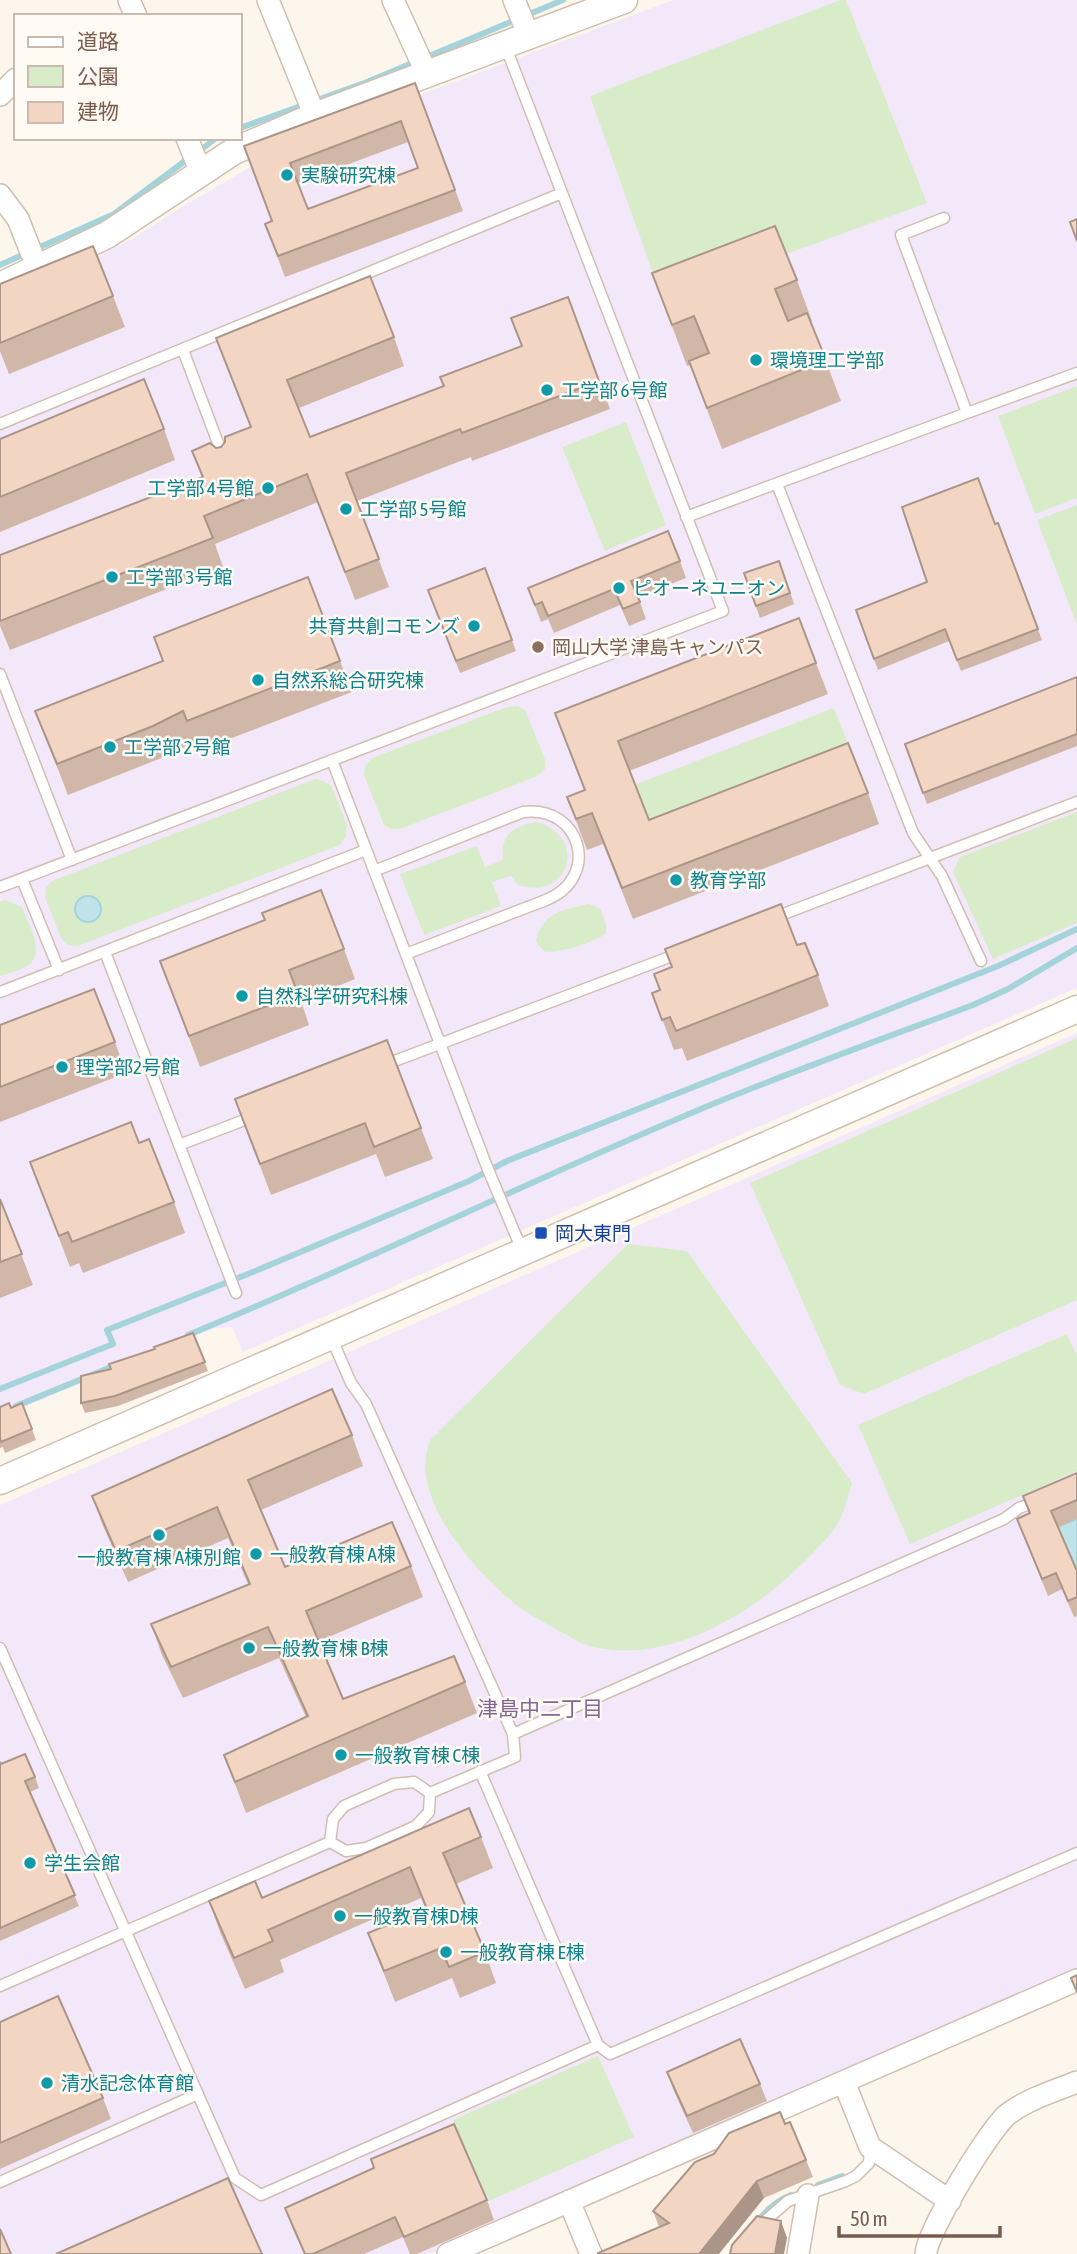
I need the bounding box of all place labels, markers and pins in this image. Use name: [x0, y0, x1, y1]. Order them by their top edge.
place label: 実験研究棟: [301, 164, 396, 186]
marker: 実験研究棟: [279, 167, 295, 183]
place label: 環境理工学部: [770, 349, 884, 371]
marker: 環境理工学部: [748, 352, 764, 368]
place label: 工学部 6号館: [561, 379, 668, 401]
marker: 工学部 6号館: [539, 382, 555, 398]
place label: 工学部 4号館: [147, 477, 254, 499]
marker: 工学部 4号館: [260, 480, 276, 496]
place label: 工学部 5号館: [360, 498, 467, 520]
marker: 工学部 5号館: [338, 501, 354, 517]
place label: 工学部 3号館: [126, 566, 233, 588]
marker: 工学部 3号館: [104, 569, 120, 585]
place label: ピオーネユニオン: [633, 577, 785, 599]
marker: ピオーネユニオン: [611, 580, 627, 596]
place label: 共育共創コモンズ: [308, 615, 460, 637]
marker: 共育共創コモンズ: [466, 618, 482, 634]
place label: 岡山大学 津島キャンパス: [552, 636, 764, 658]
marker: 岡山大学 津島キャンパス: [530, 639, 546, 655]
place label: 自然系総合研究棟: [272, 669, 424, 691]
marker: 自然系総合研究棟: [250, 672, 266, 688]
place label: 工学部 2号館: [124, 736, 231, 758]
marker: 工学部 2号館: [102, 739, 118, 755]
place label: 教育学部: [690, 869, 766, 891]
marker: 教育学部: [668, 872, 684, 888]
place label: 自然科学研究科棟: [256, 985, 408, 1007]
marker: 自然科学研究科棟: [234, 988, 250, 1004]
place label: 理学部2号館: [76, 1056, 180, 1078]
marker: 理学部2号館: [54, 1059, 70, 1075]
place label: 岡大東門: [555, 1222, 631, 1244]
marker: 岡大東門: [533, 1225, 549, 1241]
marker: 一般教育棟 A棟別館: [151, 1527, 167, 1543]
place label: 一般教育棟 A棟: [270, 1543, 396, 1565]
place label: 一般教育棟 A棟別館: [77, 1546, 241, 1568]
marker: 一般教育棟 A棟: [248, 1546, 264, 1562]
place label: 一般教育棟 B棟: [263, 1637, 389, 1659]
marker: 一般教育棟 B棟: [241, 1640, 257, 1656]
place label: 一般教育棟 C棟: [355, 1744, 480, 1766]
marker: 一般教育棟 C棟: [333, 1747, 349, 1763]
place label: 学生会館: [44, 1852, 120, 1874]
marker: 学生会館: [22, 1855, 38, 1871]
place label: 一般教育棟D棟: [354, 1905, 479, 1927]
marker: 一般教育棟D棟: [332, 1908, 348, 1924]
place label: 一般教育棟 E棟: [460, 1941, 585, 1963]
marker: 一般教育棟 E棟: [438, 1944, 454, 1960]
place label: 清水記念体育館: [61, 2072, 194, 2094]
marker: 清水記念体育館: [39, 2075, 55, 2091]

